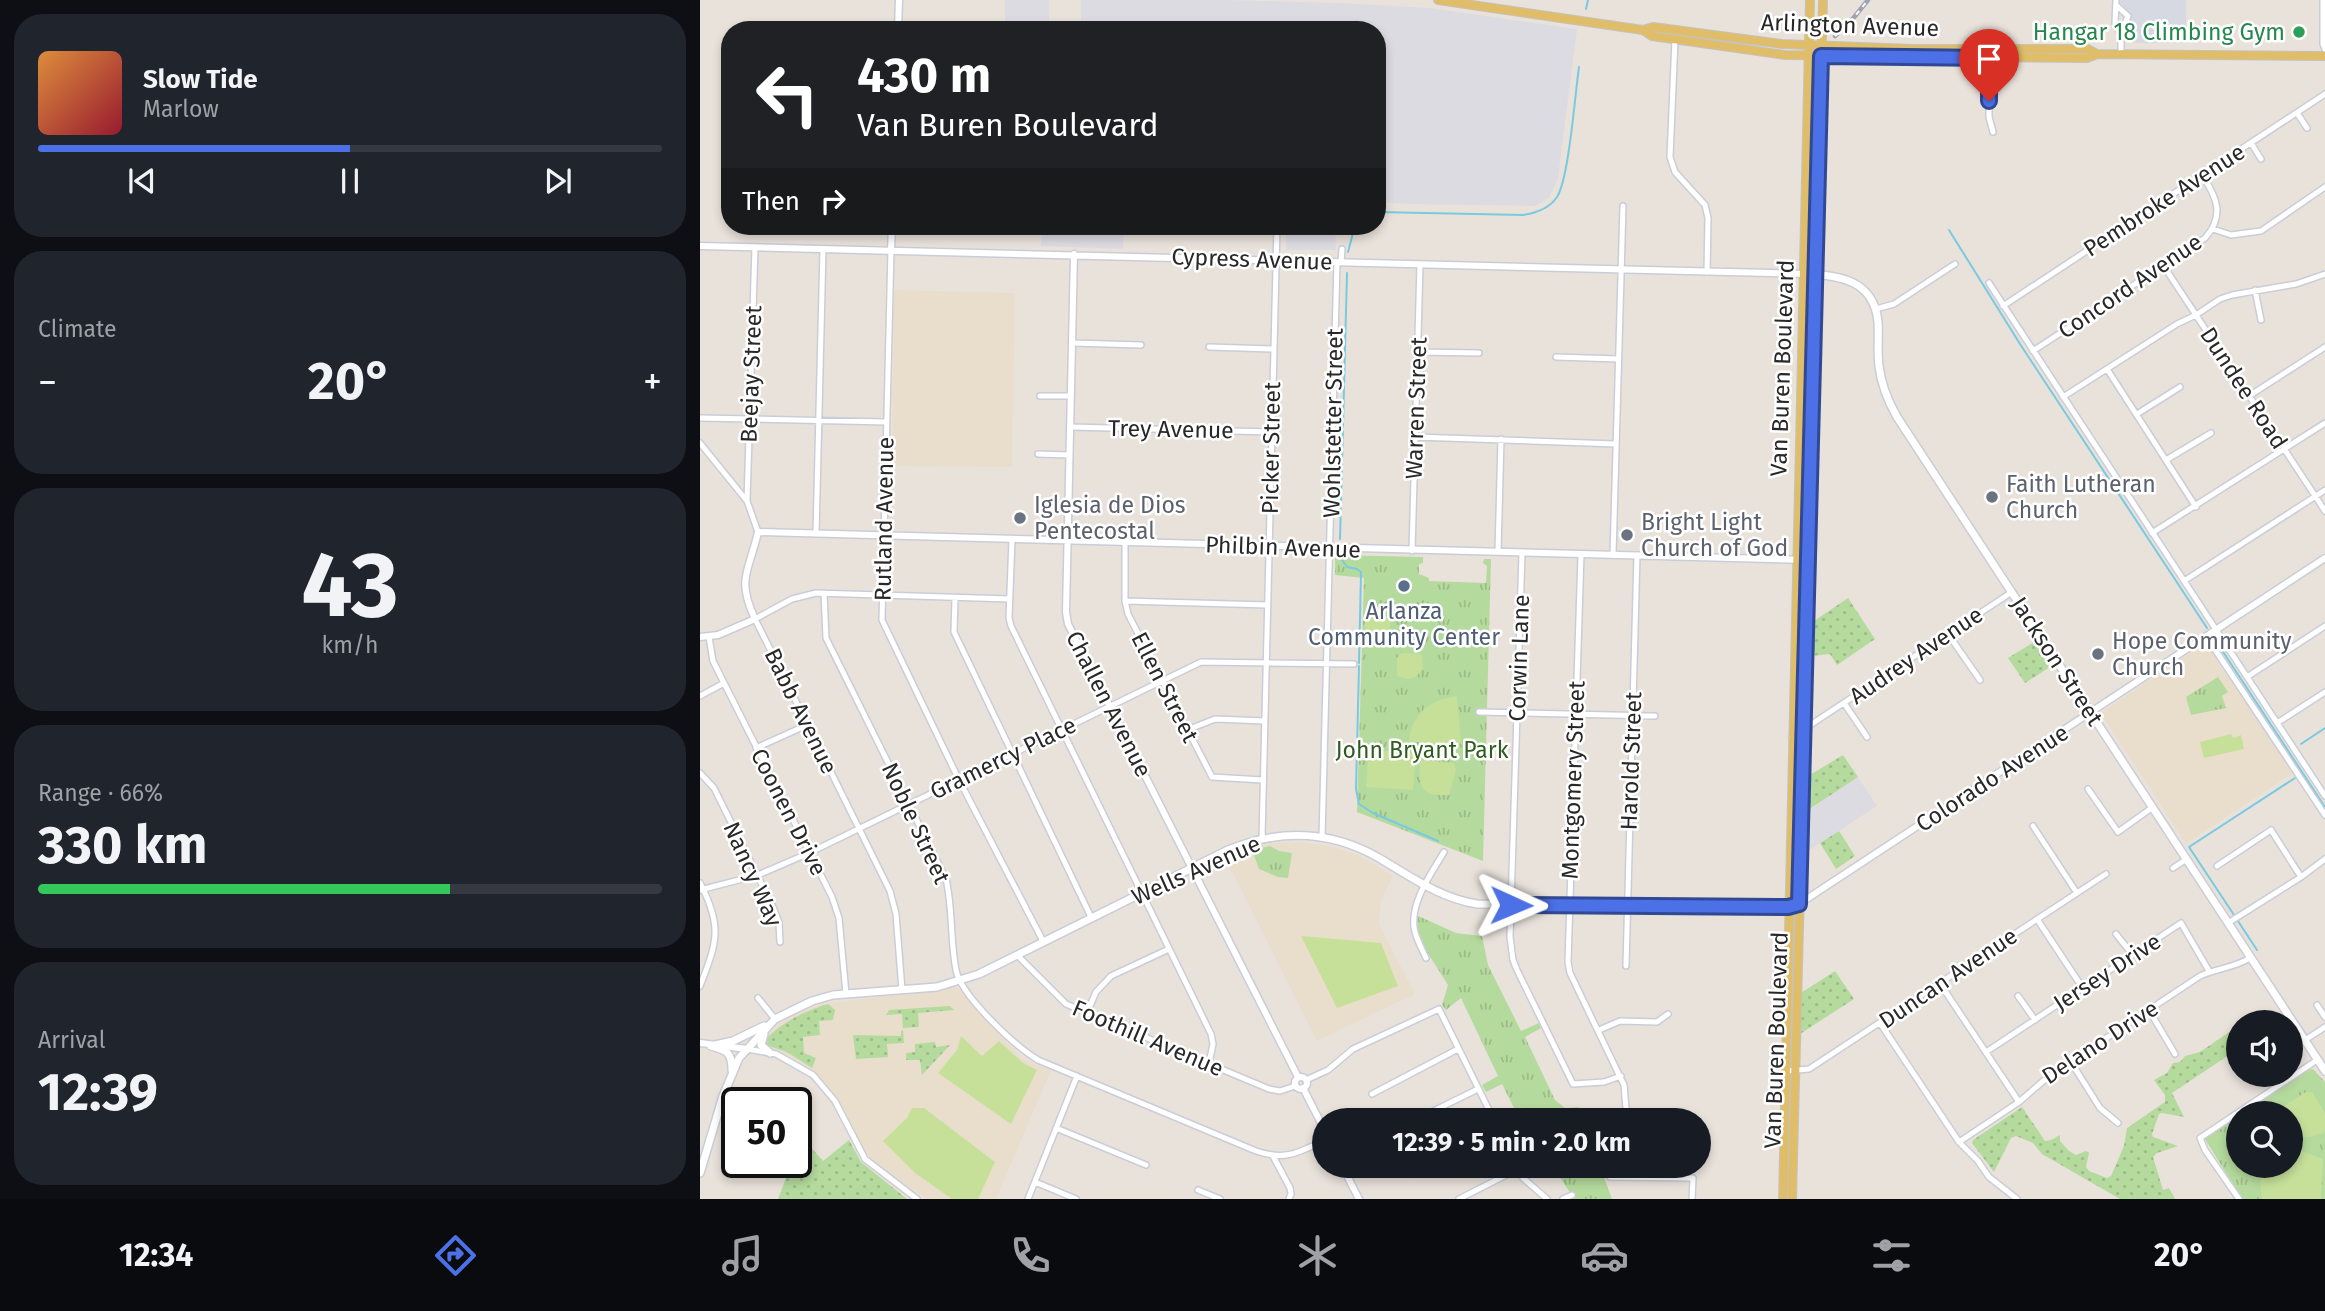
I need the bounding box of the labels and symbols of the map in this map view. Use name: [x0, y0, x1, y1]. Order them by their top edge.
street label: Arlington Avenue: [1761, 8, 1939, 42]
place label: Hangar 18 Climbing Gym: [2033, 18, 2285, 46]
marker: Hangar 18 Climbing Gym: [2291, 24, 2307, 40]
pin: [1959, 29, 2019, 101]
street label: Pembroke Avenue: [2078, 137, 2250, 263]
street label: Concord Avenue: [2053, 228, 2207, 344]
street label: Cypress Avenue: [1171, 242, 1333, 276]
street label: Van Buren Boulevard: [1764, 259, 1800, 477]
street label: Beejay Street: [735, 304, 767, 443]
street label: Dundee Road: [2194, 322, 2294, 454]
street label: Wohlstetter Street: [1317, 327, 1349, 518]
street label: Warren Street: [1400, 336, 1433, 480]
street label: Picker Street: [1256, 381, 1286, 514]
street label: Trey Avenue: [1108, 414, 1234, 444]
street label: Rutland Avenue: [869, 437, 899, 601]
place label: Faith Lutheran Church: [2006, 470, 2156, 524]
marker: Faith Lutheran Church: [1984, 489, 2000, 505]
place label: Iglesia de Dios Pentecostal: [1034, 491, 1186, 545]
place label: Bright Light Church of God: [1641, 508, 1788, 562]
marker: Iglesia de Dios Pentecostal: [1012, 510, 1028, 526]
marker: Bright Light Church of God: [1619, 527, 1635, 543]
street label: Philbin Avenue: [1205, 530, 1361, 564]
marker: Arlanza Community Center: [1396, 578, 1412, 594]
street label: Jackson Street: [2005, 591, 2110, 731]
street label: Corwin Lane: [1503, 594, 1535, 722]
place label: Arlanza Community Center: [1308, 597, 1500, 651]
street label: Audrey Avenue: [1844, 600, 1988, 710]
street label: Challen Avenue: [1060, 626, 1158, 782]
street label: Ellen Street: [1125, 627, 1205, 747]
place label: Hope Community Church: [2112, 627, 2292, 681]
street label: Babb Avenue: [759, 644, 843, 778]
marker: Hope Community Church: [2090, 646, 2106, 662]
street label: Montgomery Street: [1556, 680, 1590, 880]
street label: Harold Street: [1615, 691, 1647, 831]
street label: Gramercy Place: [925, 711, 1081, 805]
street label: Colorado Avenue: [1911, 718, 2073, 838]
park label: John Bryant Park: [1336, 736, 1509, 764]
street label: Coonen Drive: [745, 744, 833, 880]
street label: Noble Street: [876, 758, 957, 889]
street label: Nancy Way: [717, 817, 789, 931]
street label: Wells Avenue: [1127, 829, 1265, 911]
position arrow: [1474, 868, 1548, 942]
street label: Duncan Avenue: [1873, 921, 2023, 1035]
street label: Jersey Drive: [2048, 927, 2166, 1017]
street label: Van Buren Boulevard: [1758, 931, 1794, 1149]
street label: Foothill Avenue: [1068, 994, 1228, 1082]
street label: Delano Drive: [2036, 994, 2164, 1090]
speed limit sign: 50: [721, 1087, 812, 1178]

